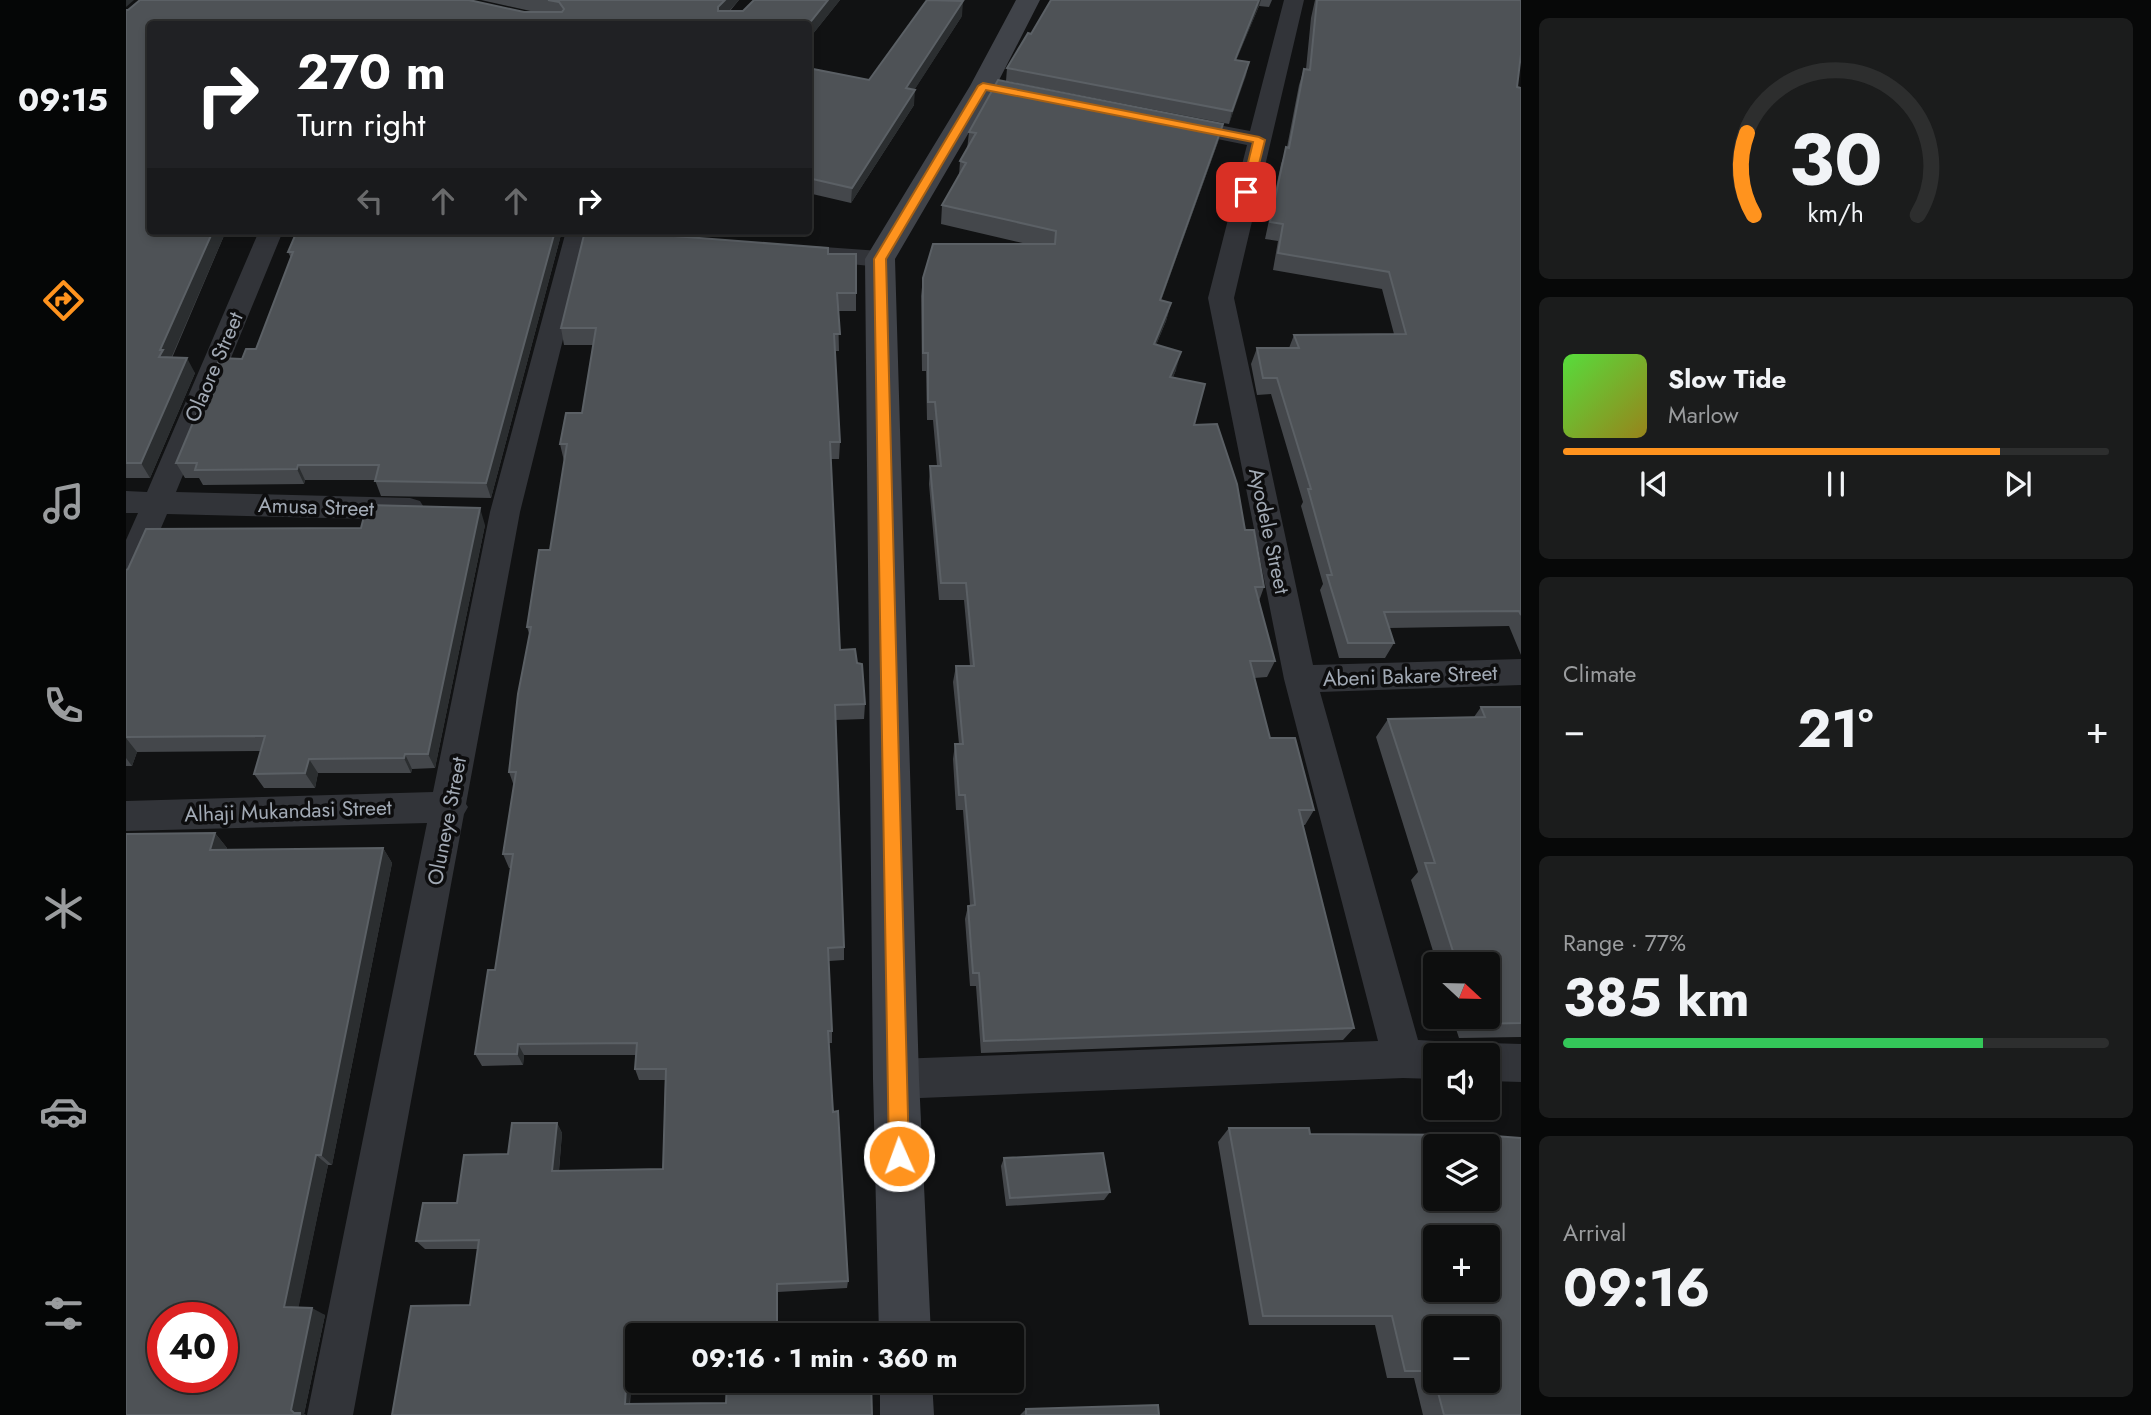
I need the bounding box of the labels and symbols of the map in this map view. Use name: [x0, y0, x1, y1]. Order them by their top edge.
pin: [1216, 162, 1276, 222]
street label: Olaore Street: [177, 307, 251, 427]
street label: Ayodele Street: [1241, 465, 1297, 597]
street label: Amusa Street: [257, 490, 375, 524]
street label: Abeni Bakare Street: [1322, 658, 1498, 694]
street label: Oluneye Street: [420, 754, 474, 888]
street label: Alhaji Mukandasi Street: [184, 792, 392, 830]
north arrow: [1423, 952, 1500, 1029]
position arrow: [862, 1119, 936, 1193]
speed limit sign: 40: [147, 1302, 238, 1393]

